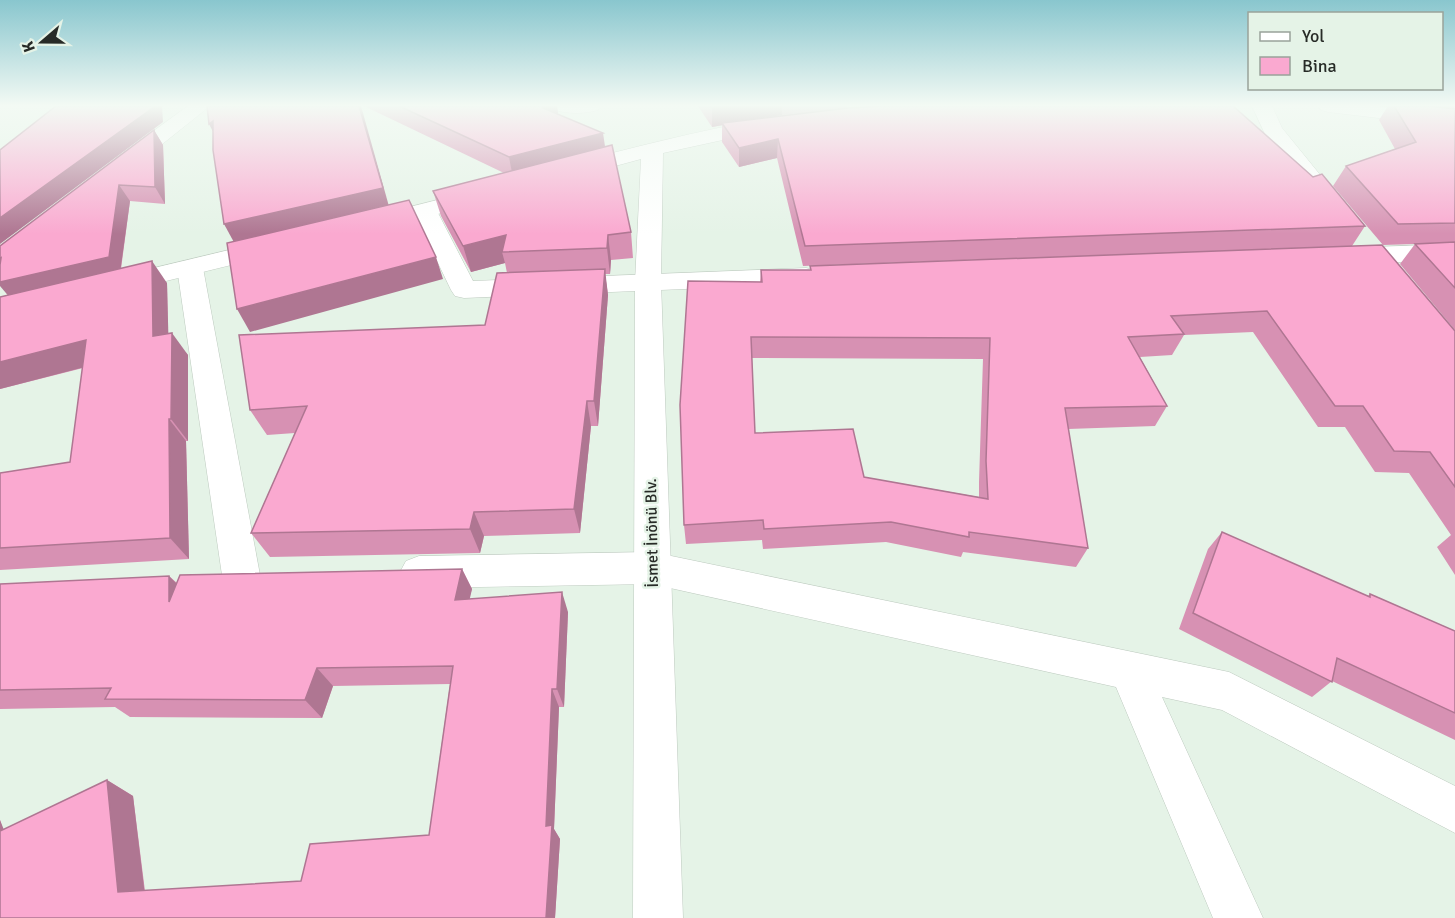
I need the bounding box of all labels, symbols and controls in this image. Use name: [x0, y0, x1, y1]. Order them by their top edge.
north arrow: [12, 12, 72, 72]
legend: [1248, 12, 1443, 90]
text: Yol: [1302, 25, 1325, 47]
text: K: [18, 39, 40, 55]
text: Bina: [1302, 55, 1337, 77]
street label: İsmet İnönü Blv.: [641, 478, 663, 588]

